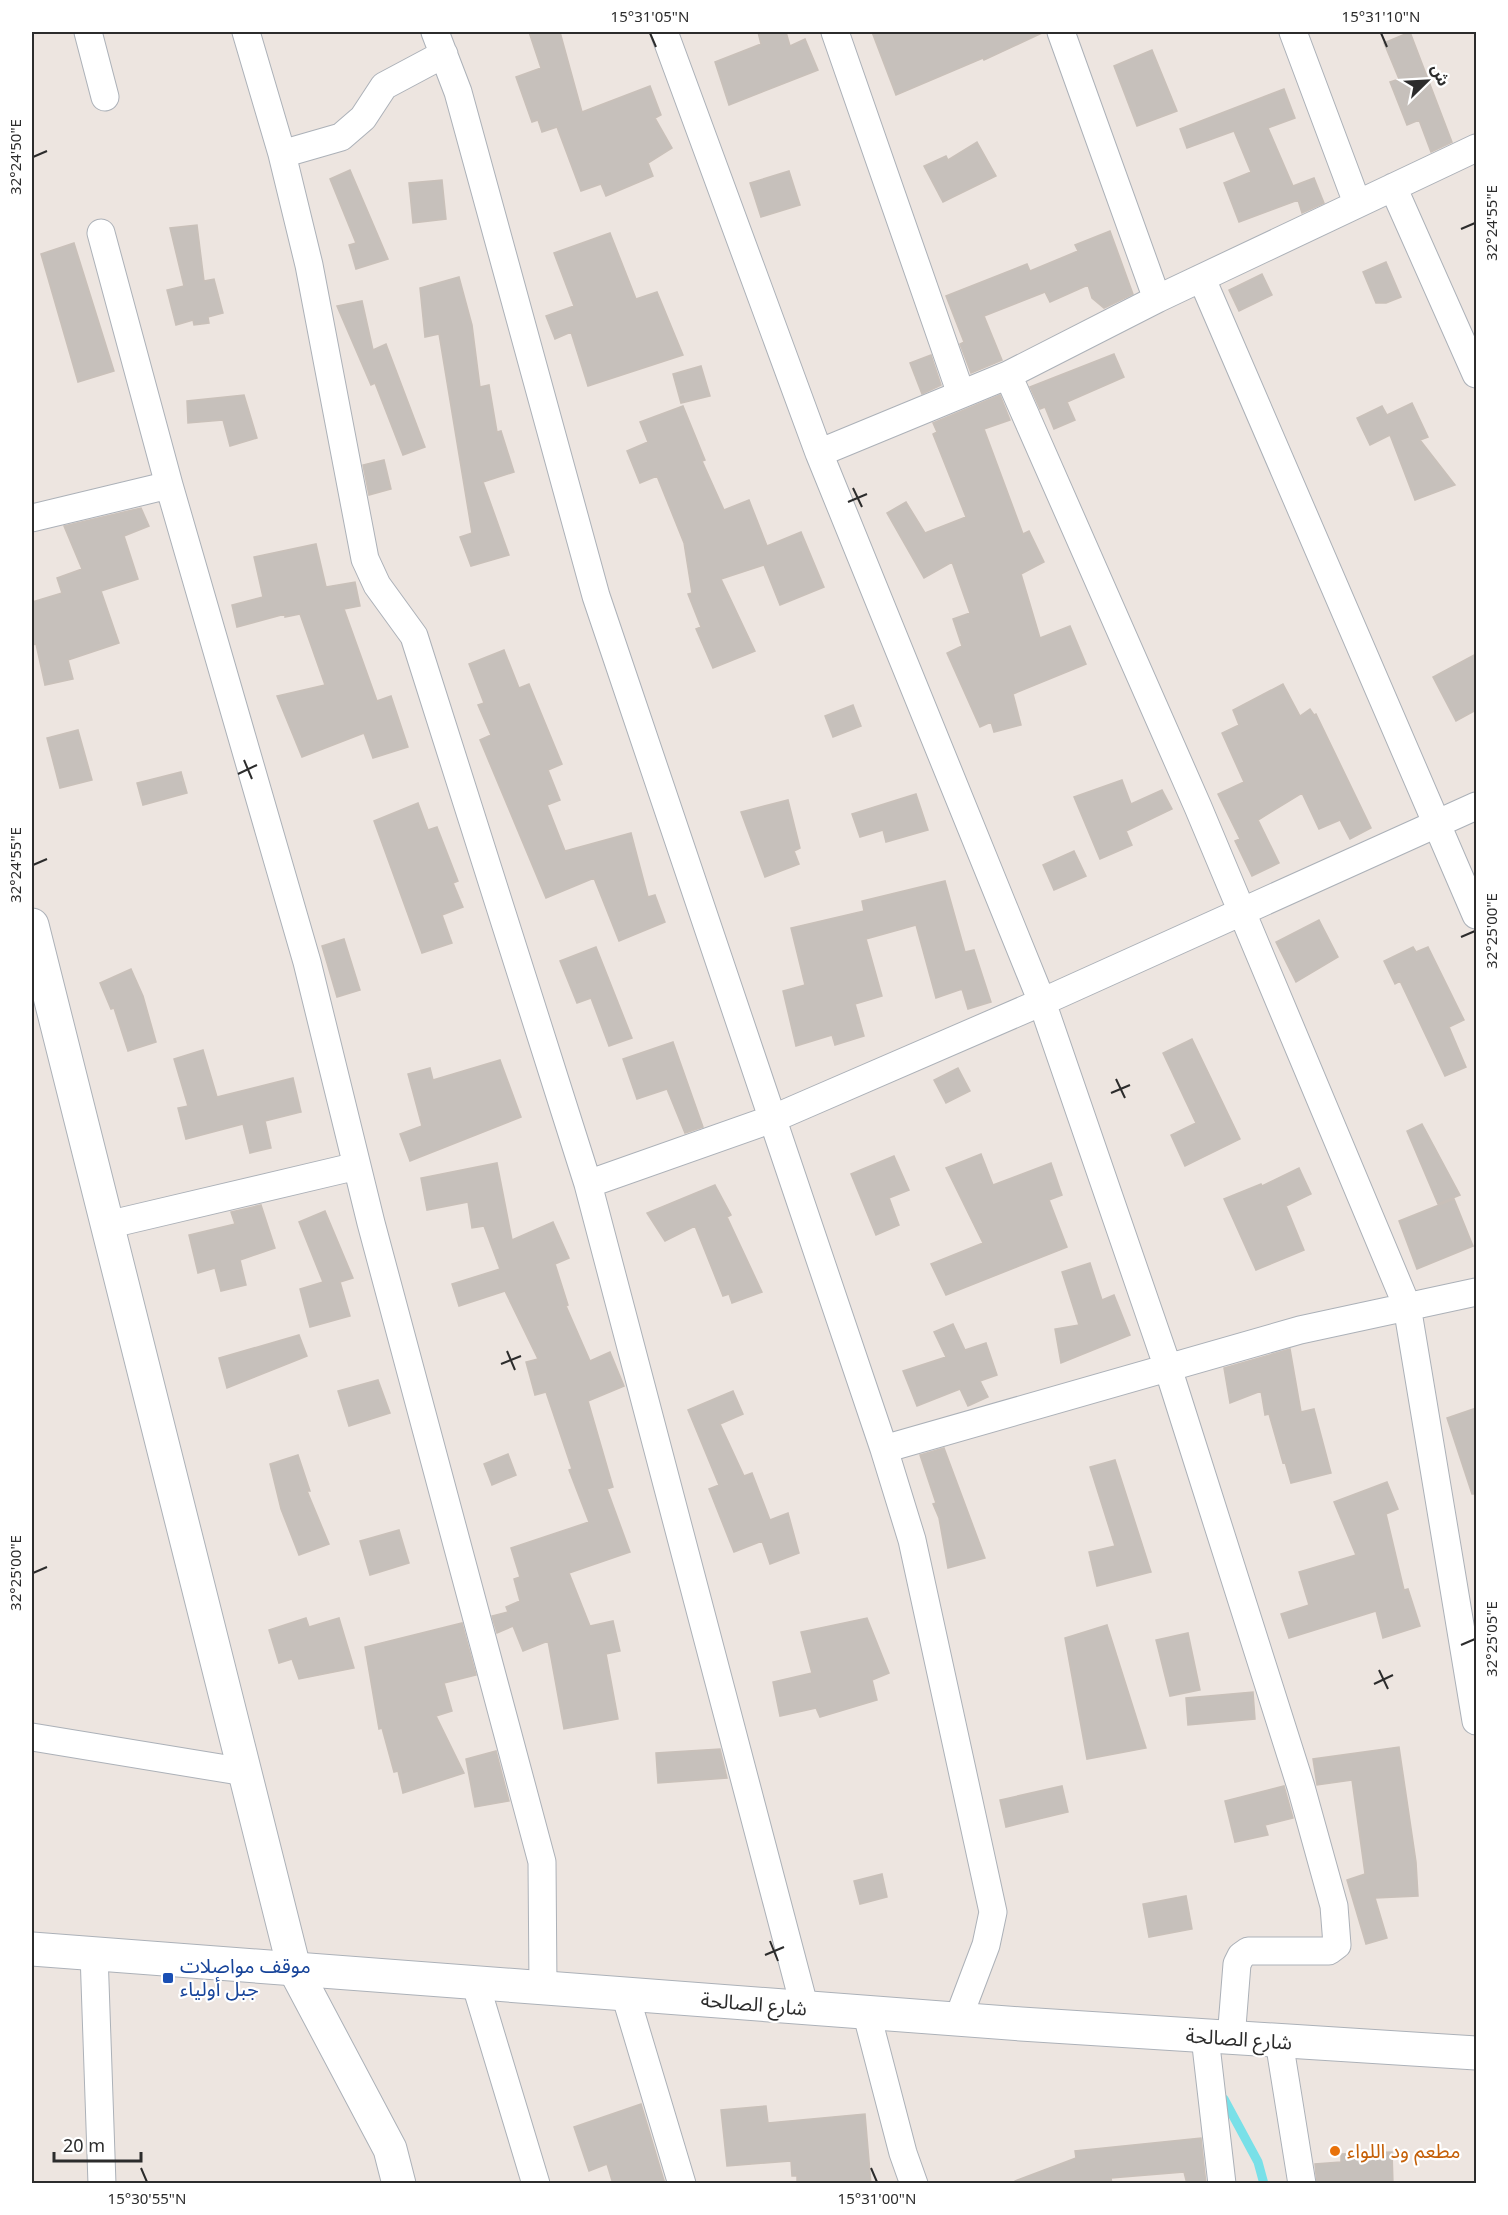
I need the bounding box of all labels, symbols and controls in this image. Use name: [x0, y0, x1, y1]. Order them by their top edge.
text: 15°31'05"N: [611, 6, 689, 26]
text: 15°31'10"N: [1342, 6, 1420, 26]
north arrow: [1397, 51, 1457, 111]
text: ش: [1426, 60, 1455, 89]
text: 32°24'50"E: [5, 119, 25, 195]
text: 32°24'55"E: [1481, 185, 1501, 261]
text: 32°24'55"E: [5, 827, 25, 903]
text: 32°25'00"E: [1481, 893, 1501, 969]
text: 32°25'00"E: [5, 1535, 25, 1611]
text: 32°25'05"E: [1481, 1601, 1501, 1677]
place label: موقف مواصلات جبل أولياء: [180, 1952, 311, 2002]
marker: موقف مواصلات جبل أولياء: [161, 1971, 175, 1985]
street label: شارع الصالحة: [700, 1985, 808, 2024]
street label: شارع الصالحة: [1185, 2021, 1293, 2058]
scale bar: [54, 2125, 141, 2163]
text: 20 m: [63, 2133, 105, 2157]
place label: مطعم ود اللواء: [1347, 2137, 1461, 2166]
marker: مطعم ود اللواء: [1328, 2144, 1342, 2158]
text: 15°30'55"N: [108, 2188, 186, 2208]
text: 15°31'00"N: [838, 2188, 916, 2208]

